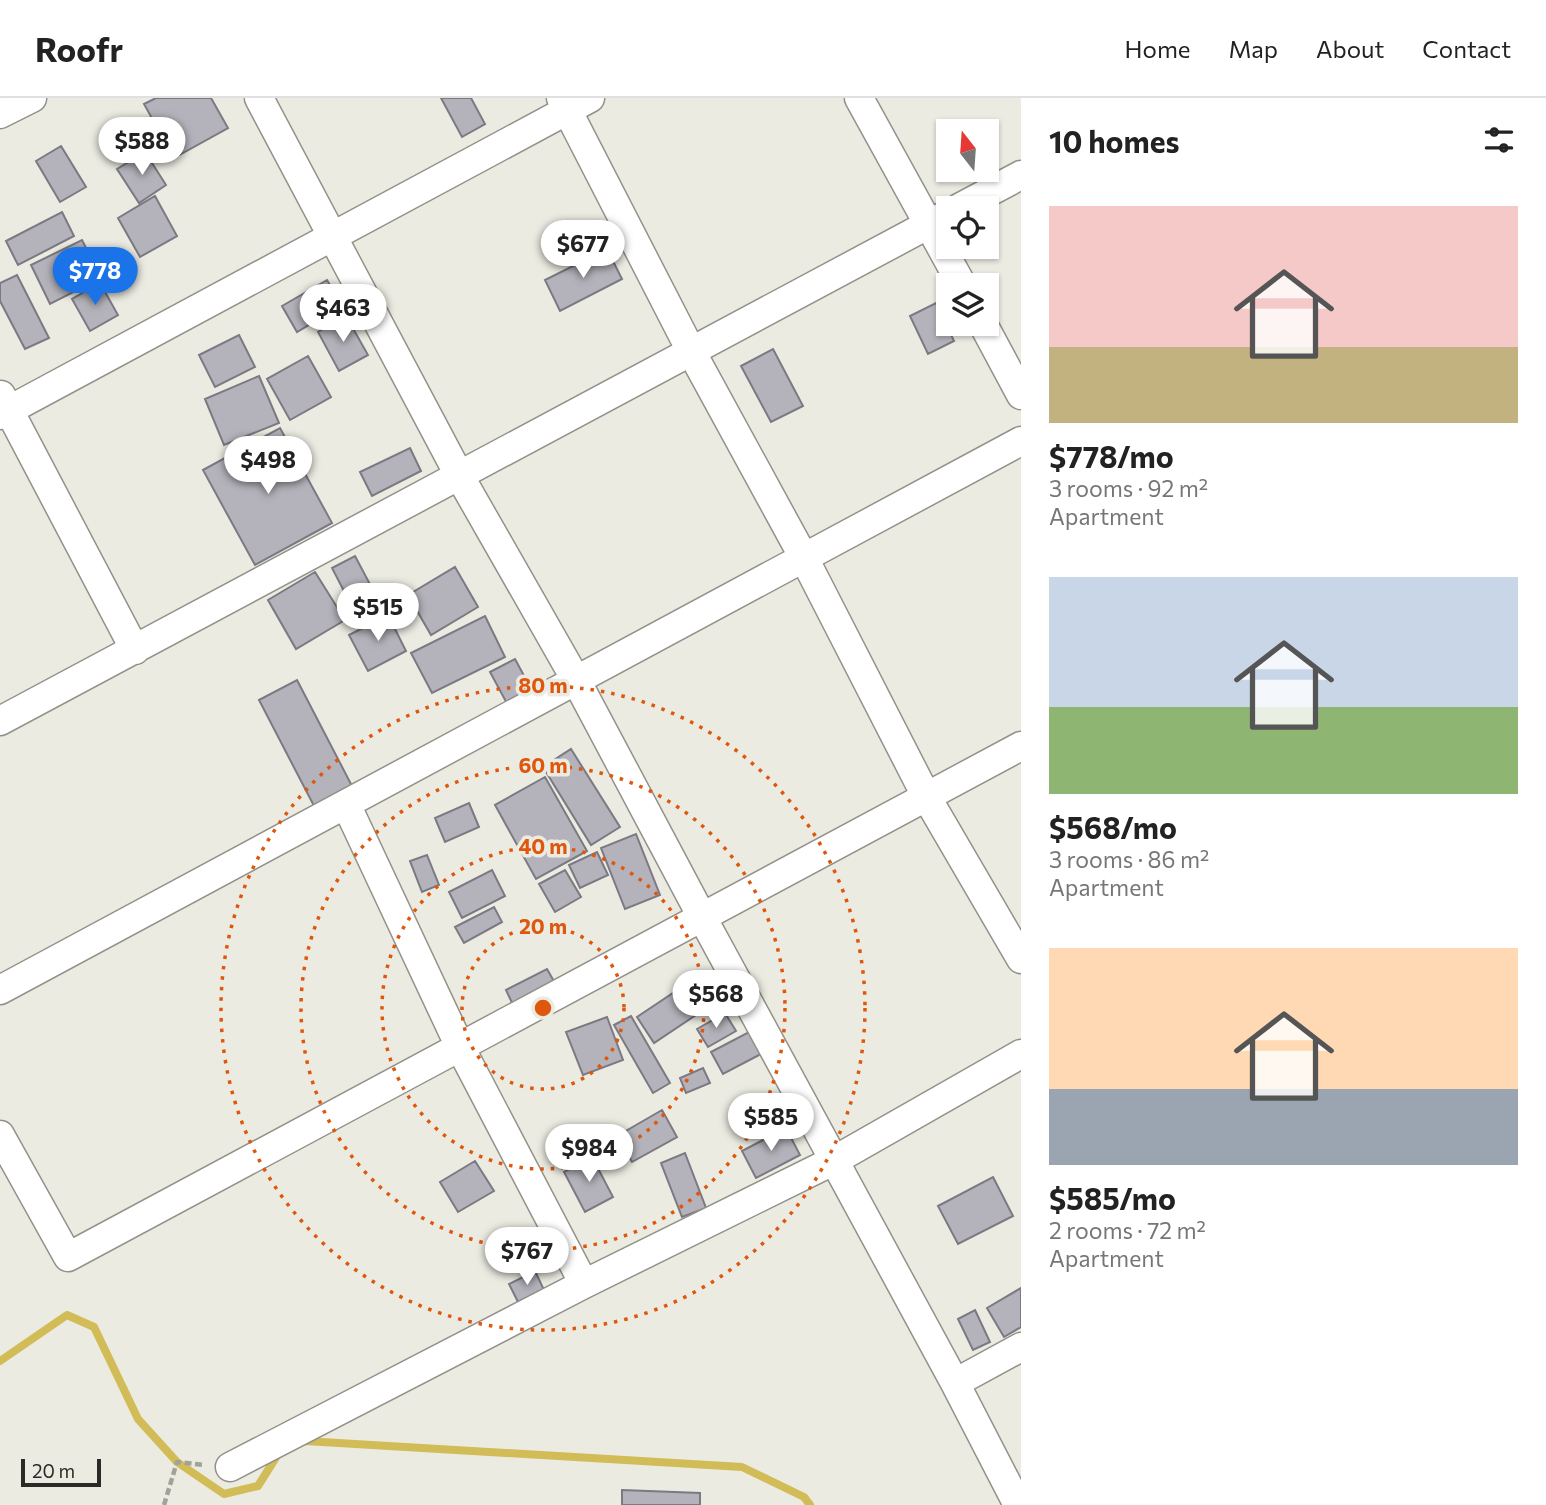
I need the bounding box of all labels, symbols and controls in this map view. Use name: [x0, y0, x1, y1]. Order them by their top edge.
text: Roofr: [35, 28, 123, 69]
text: Home: [1125, 34, 1191, 63]
text: Map: [1229, 34, 1278, 63]
text: About: [1316, 34, 1384, 63]
text: Contact: [1422, 34, 1511, 63]
pin: $588: [101, 118, 183, 177]
north arrow: [936, 119, 999, 182]
map controls: [936, 119, 999, 336]
icon: filters: [1480, 121, 1518, 159]
text: 10 homes: [1049, 122, 1179, 159]
text: $588: [114, 126, 170, 154]
button: locate: [936, 196, 999, 259]
pin: $677: [542, 220, 624, 280]
text: $677: [557, 229, 609, 257]
pin: $778: [54, 248, 136, 307]
icon: home: [1221, 251, 1347, 377]
text: $778: [69, 256, 121, 284]
button: layers: [936, 273, 999, 336]
pin: $463: [302, 285, 384, 344]
text: $463: [316, 293, 370, 321]
pin: $498: [227, 436, 309, 496]
text: $778/mo: [1049, 437, 1174, 474]
text: $498: [240, 445, 296, 473]
text: 3 rooms · 92 m²: [1049, 474, 1208, 502]
text: Apartment: [1049, 502, 1164, 530]
pin: $515: [337, 584, 419, 643]
text: $515: [353, 592, 403, 620]
icon: home: [1221, 622, 1347, 748]
text: 80 m: [518, 672, 568, 697]
text: 60 m: [518, 752, 568, 777]
text: $568/mo: [1049, 808, 1177, 845]
text: 40 m: [518, 833, 568, 858]
text: 3 rooms · 86 m²: [1049, 845, 1209, 873]
text: Apartment: [1049, 873, 1164, 901]
text: 20 m: [519, 913, 567, 938]
pin: $568: [675, 970, 757, 1030]
text: $568: [688, 979, 744, 1007]
icon: home: [1221, 993, 1347, 1119]
centre of rings: [531, 996, 555, 1020]
pin: $585: [730, 1094, 812, 1153]
text: $585: [744, 1102, 798, 1130]
pin: $984: [548, 1124, 630, 1184]
text: $984: [561, 1133, 617, 1161]
text: $585/mo: [1049, 1179, 1176, 1216]
text: 2 rooms · 72 m²: [1049, 1216, 1206, 1244]
pin: $767: [486, 1228, 568, 1287]
text: $767: [501, 1236, 553, 1264]
text: Apartment: [1049, 1244, 1164, 1272]
scale bar: [21, 1456, 102, 1488]
text: 20 m: [32, 1459, 75, 1482]

